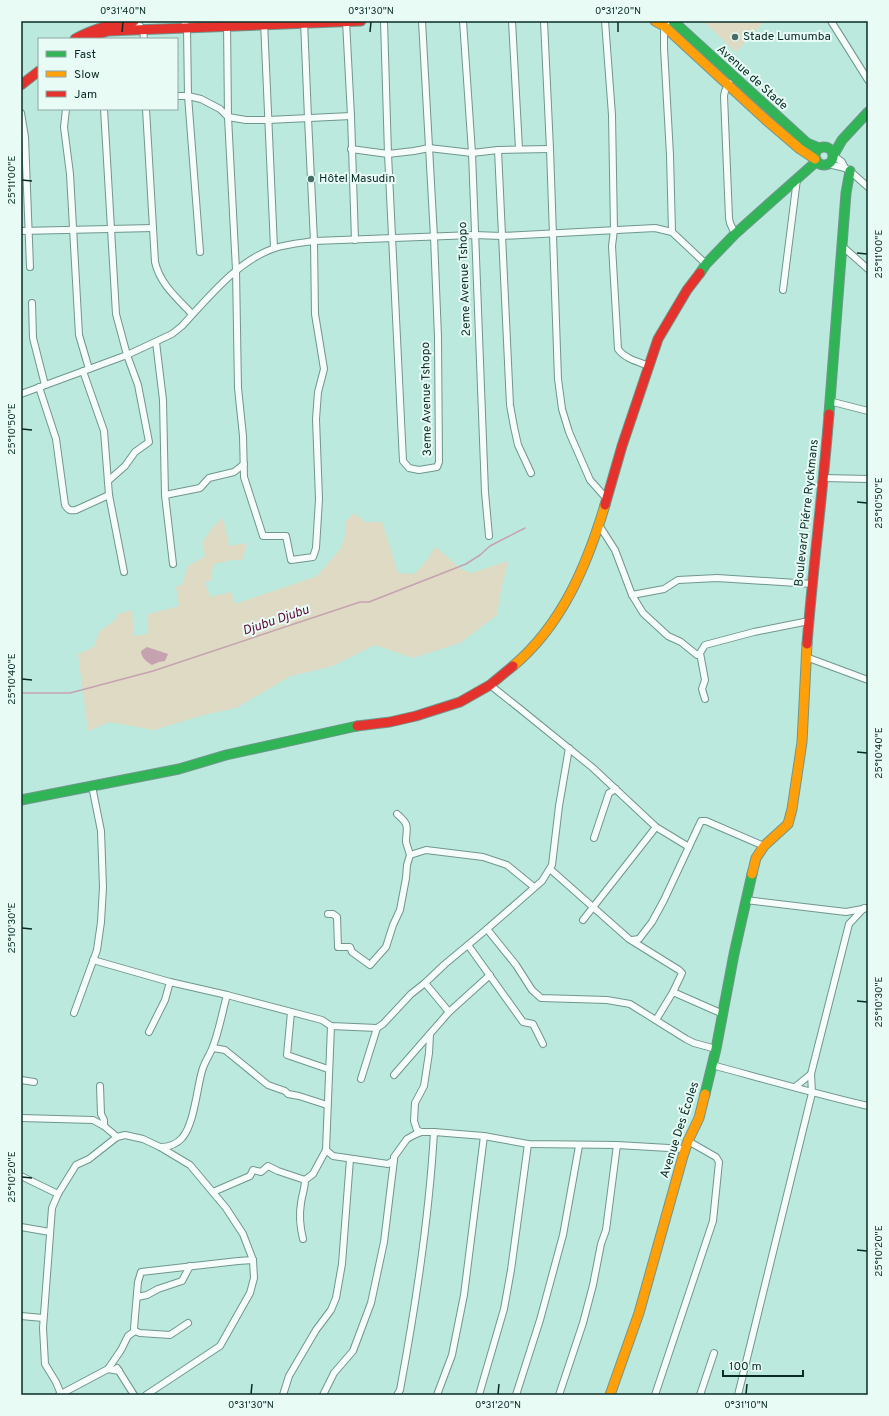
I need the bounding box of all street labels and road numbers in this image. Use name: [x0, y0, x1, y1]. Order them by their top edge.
street label: Avenue de Stade: [713, 42, 791, 114]
street label: 2eme Avenue Tshopo: [455, 221, 475, 337]
street label: 3eme Avenue Tshopo: [418, 341, 436, 456]
street label: Boulevard Piérre Ryckmans: [791, 439, 823, 587]
street label: Avenue Des Écoles: [657, 1080, 703, 1180]

